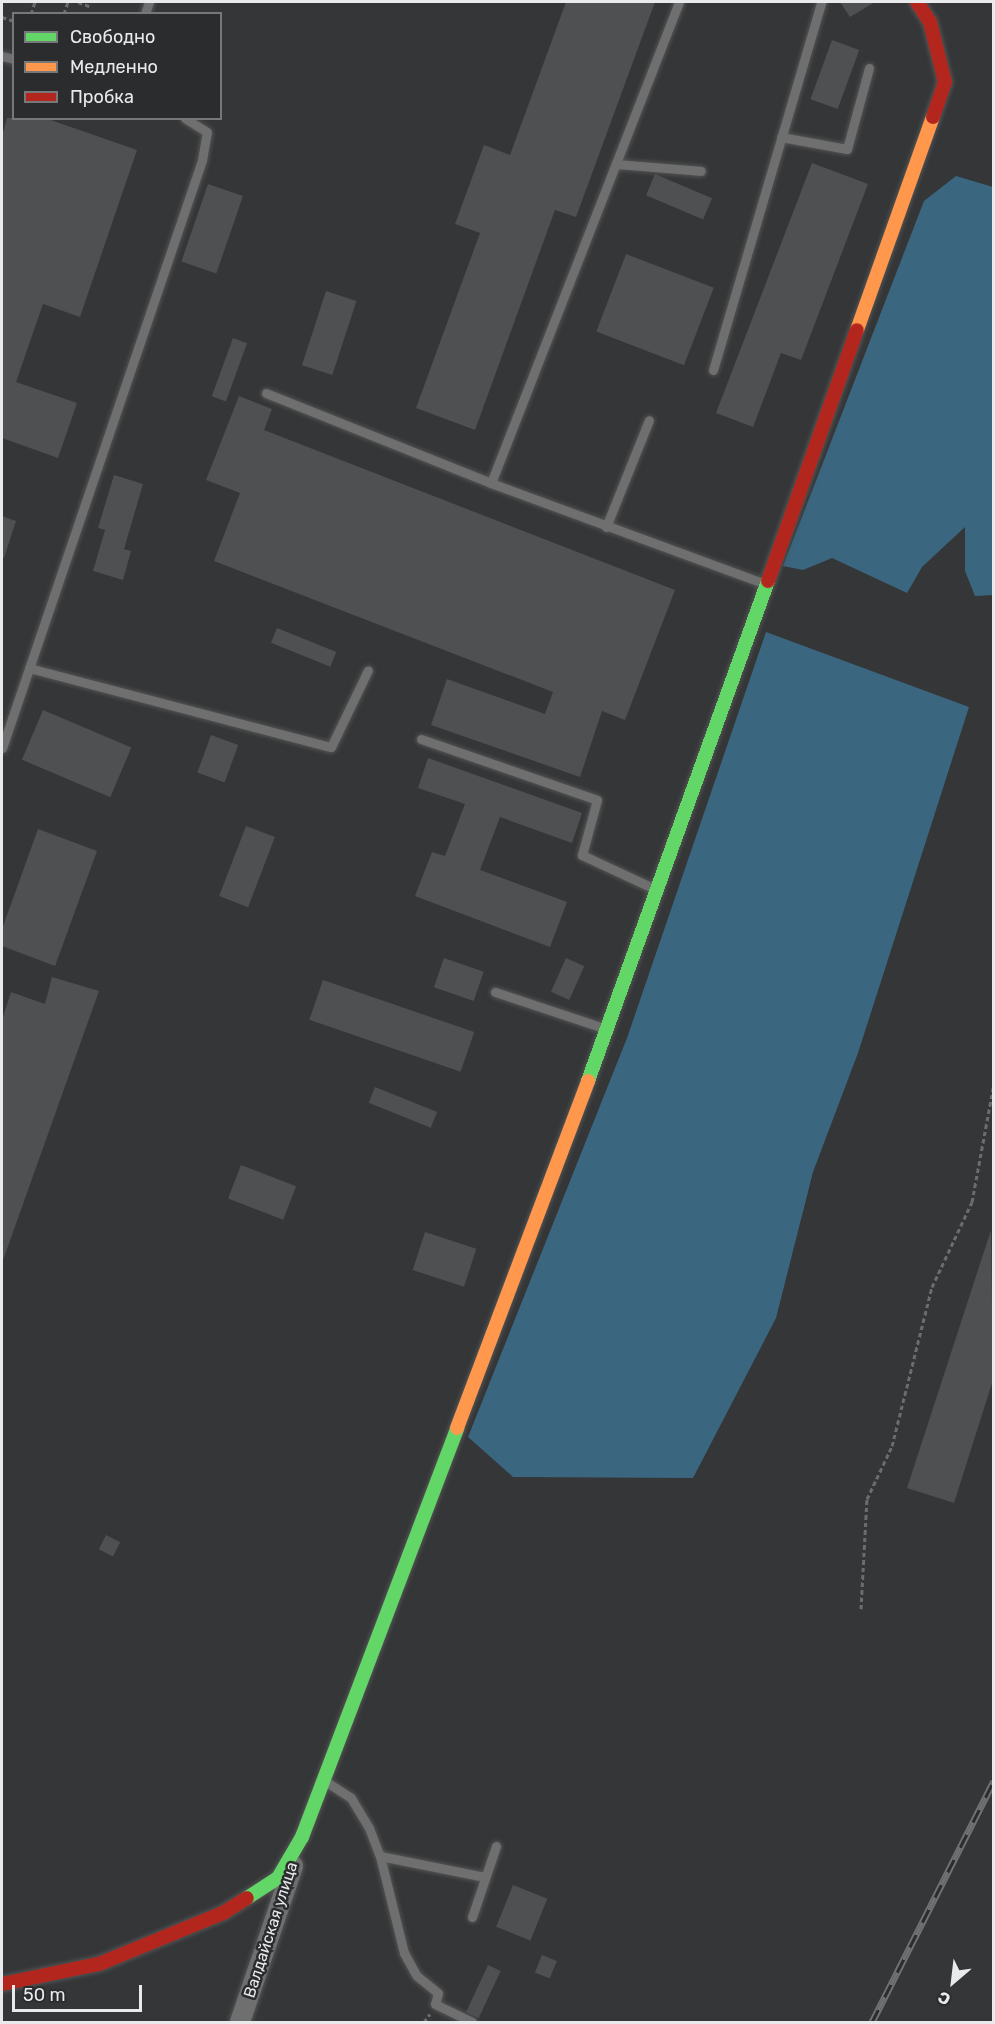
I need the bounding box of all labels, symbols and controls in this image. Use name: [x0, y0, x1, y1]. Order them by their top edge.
legend: [12, 12, 222, 120]
text: Свободно: [70, 26, 155, 48]
text: Медленно: [70, 56, 158, 78]
text: Пробка: [70, 86, 134, 108]
street label: Валдайская улица: [240, 1860, 302, 2000]
north arrow: [923, 1952, 983, 2012]
scale bar: [15, 1973, 146, 2011]
text: 50 m: [23, 1984, 66, 2006]
text: С: [935, 1987, 954, 2009]

